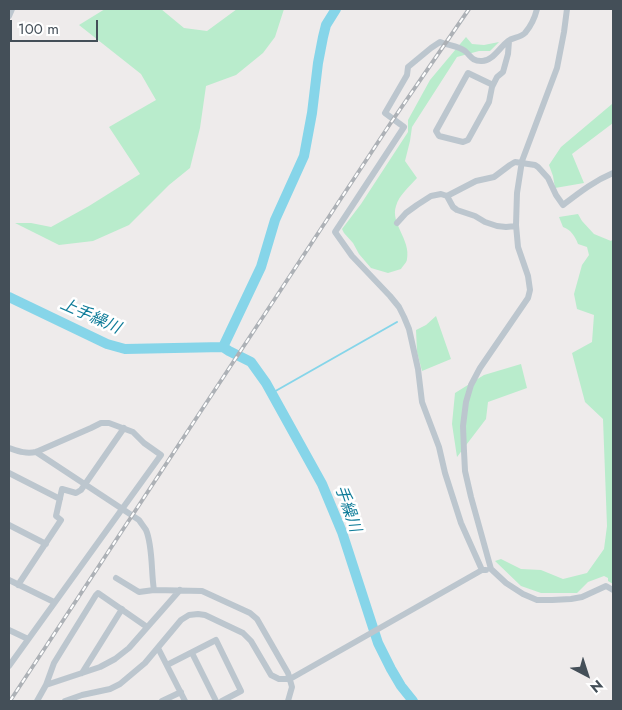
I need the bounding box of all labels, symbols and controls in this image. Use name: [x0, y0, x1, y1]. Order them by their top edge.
scale bar: [12, 10, 100, 42]
text: 100 m: [18, 18, 59, 40]
water label: 上手繰川: [57, 295, 123, 339]
water label: 手繰川: [330, 483, 364, 535]
north arrow: [562, 650, 612, 700]
text: N: [586, 675, 607, 698]

